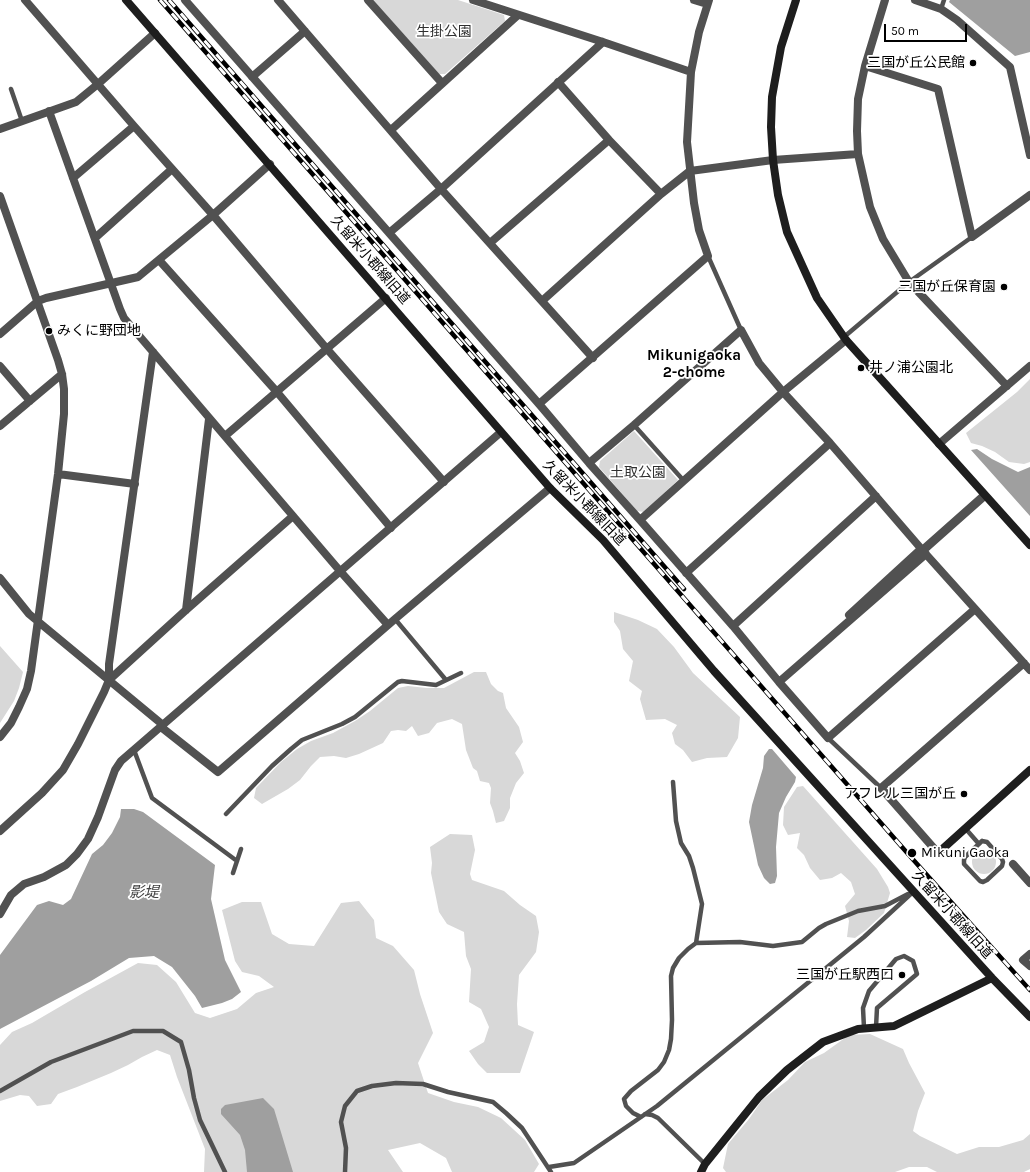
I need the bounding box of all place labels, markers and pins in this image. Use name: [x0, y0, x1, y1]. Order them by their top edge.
place label: 三国が丘公民館: [867, 55, 965, 71]
marker: 三国が丘公民館: [968, 58, 978, 68]
place label: 三国が丘保育園: [898, 279, 996, 295]
marker: 三国が丘保育園: [999, 282, 1009, 292]
place label: みくに野団地: [57, 323, 141, 339]
marker: みくに野団地: [44, 326, 54, 336]
place label: 井ノ浦公園北: [869, 360, 953, 376]
marker: 井ノ浦公園北: [856, 363, 866, 373]
place label: アフレル三国が丘: [844, 786, 956, 802]
marker: アフレル三国が丘: [959, 789, 969, 799]
place label: Mikuni Gaoka: [921, 845, 1009, 861]
marker: Mikuni Gaoka: [906, 847, 918, 859]
place label: 三国が丘駅西口: [796, 967, 894, 983]
marker: 三国が丘駅西口: [897, 970, 907, 980]

